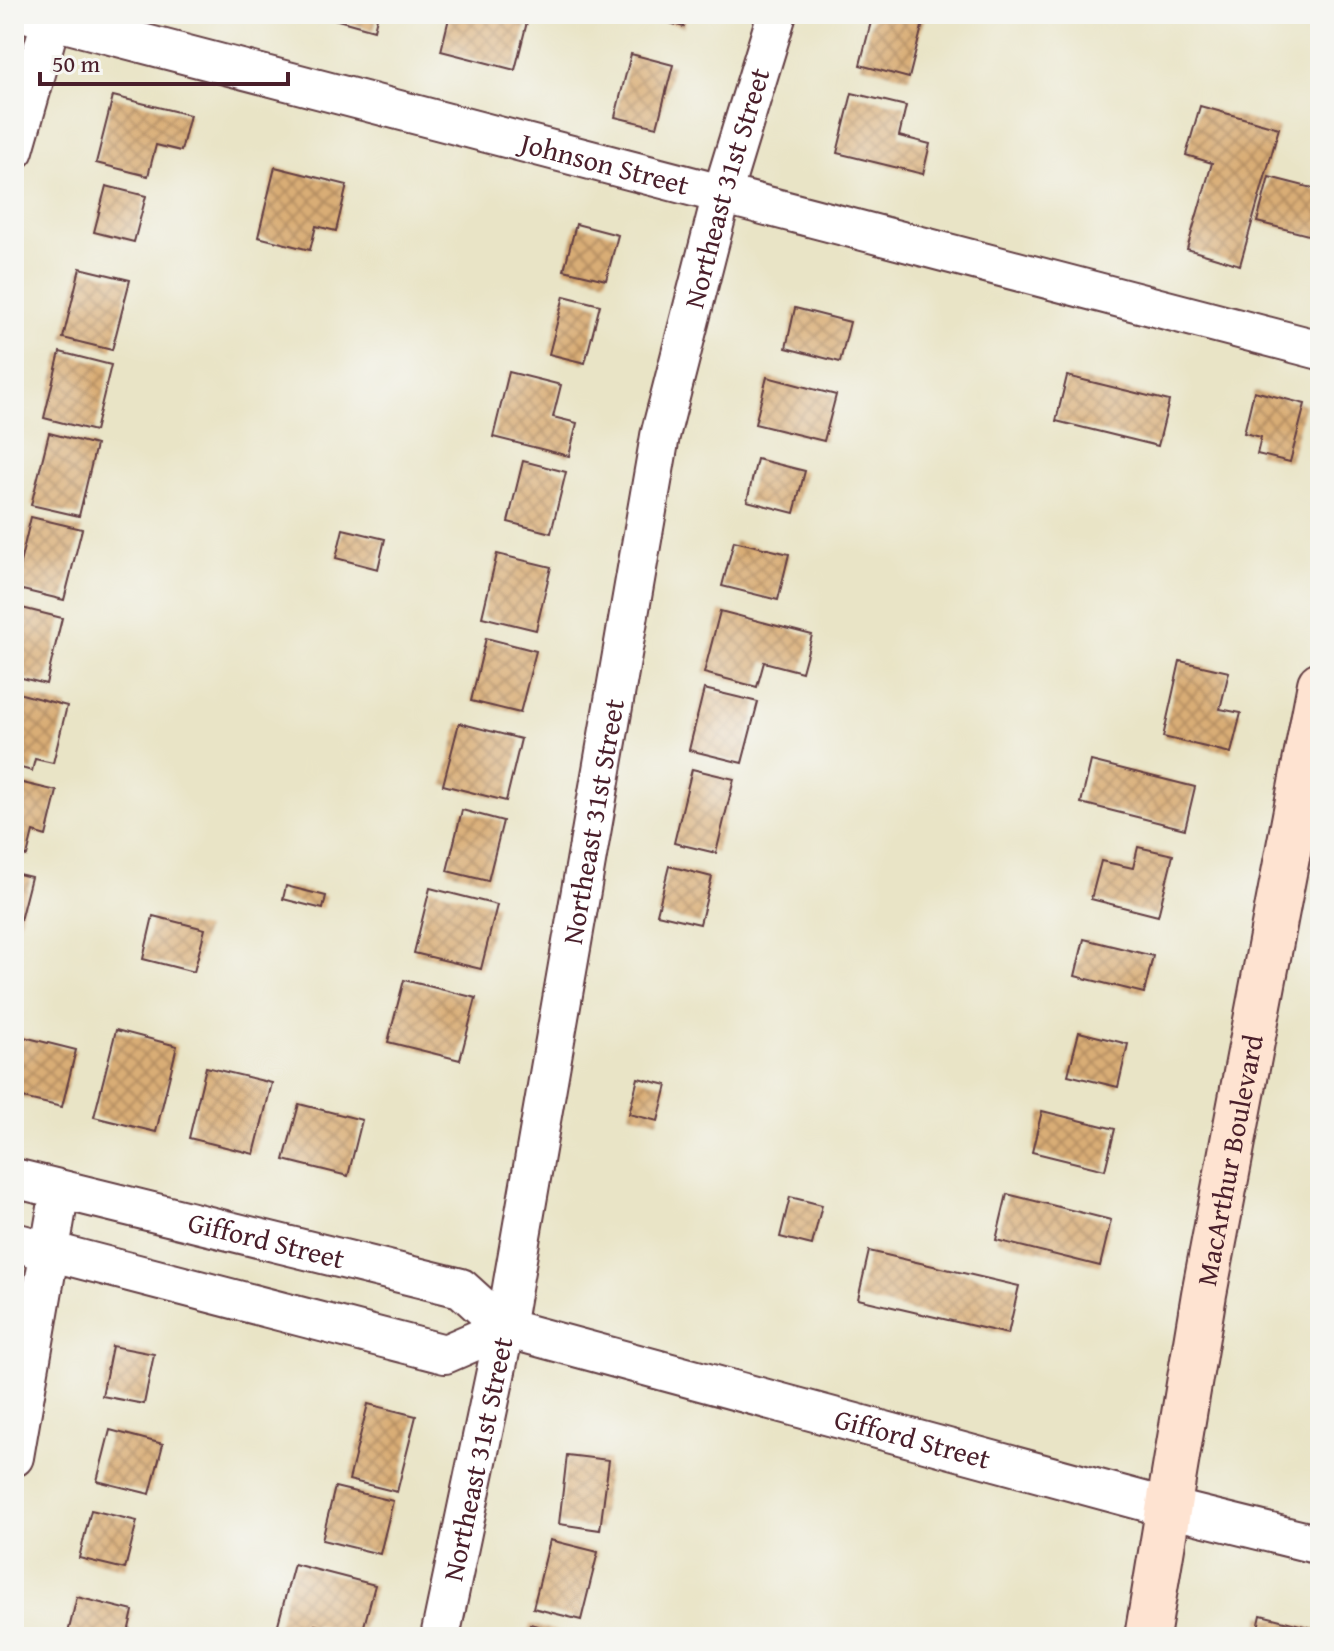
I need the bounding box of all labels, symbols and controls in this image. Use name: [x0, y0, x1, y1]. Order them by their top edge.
scale bar: [40, 36, 288, 86]
text: 50 m: [52, 46, 100, 81]
street label: Northeast 31st Street: [673, 62, 780, 312]
street label: Johnson Street: [513, 121, 694, 205]
street label: Northeast 31st Street: [551, 695, 634, 947]
street label: MacArthur Boulevard: [1185, 1031, 1273, 1289]
street label: Gifford Street: [184, 1201, 349, 1279]
street label: Northeast 31st Street: [431, 1333, 523, 1585]
street label: Gifford Street: [830, 1397, 995, 1479]

